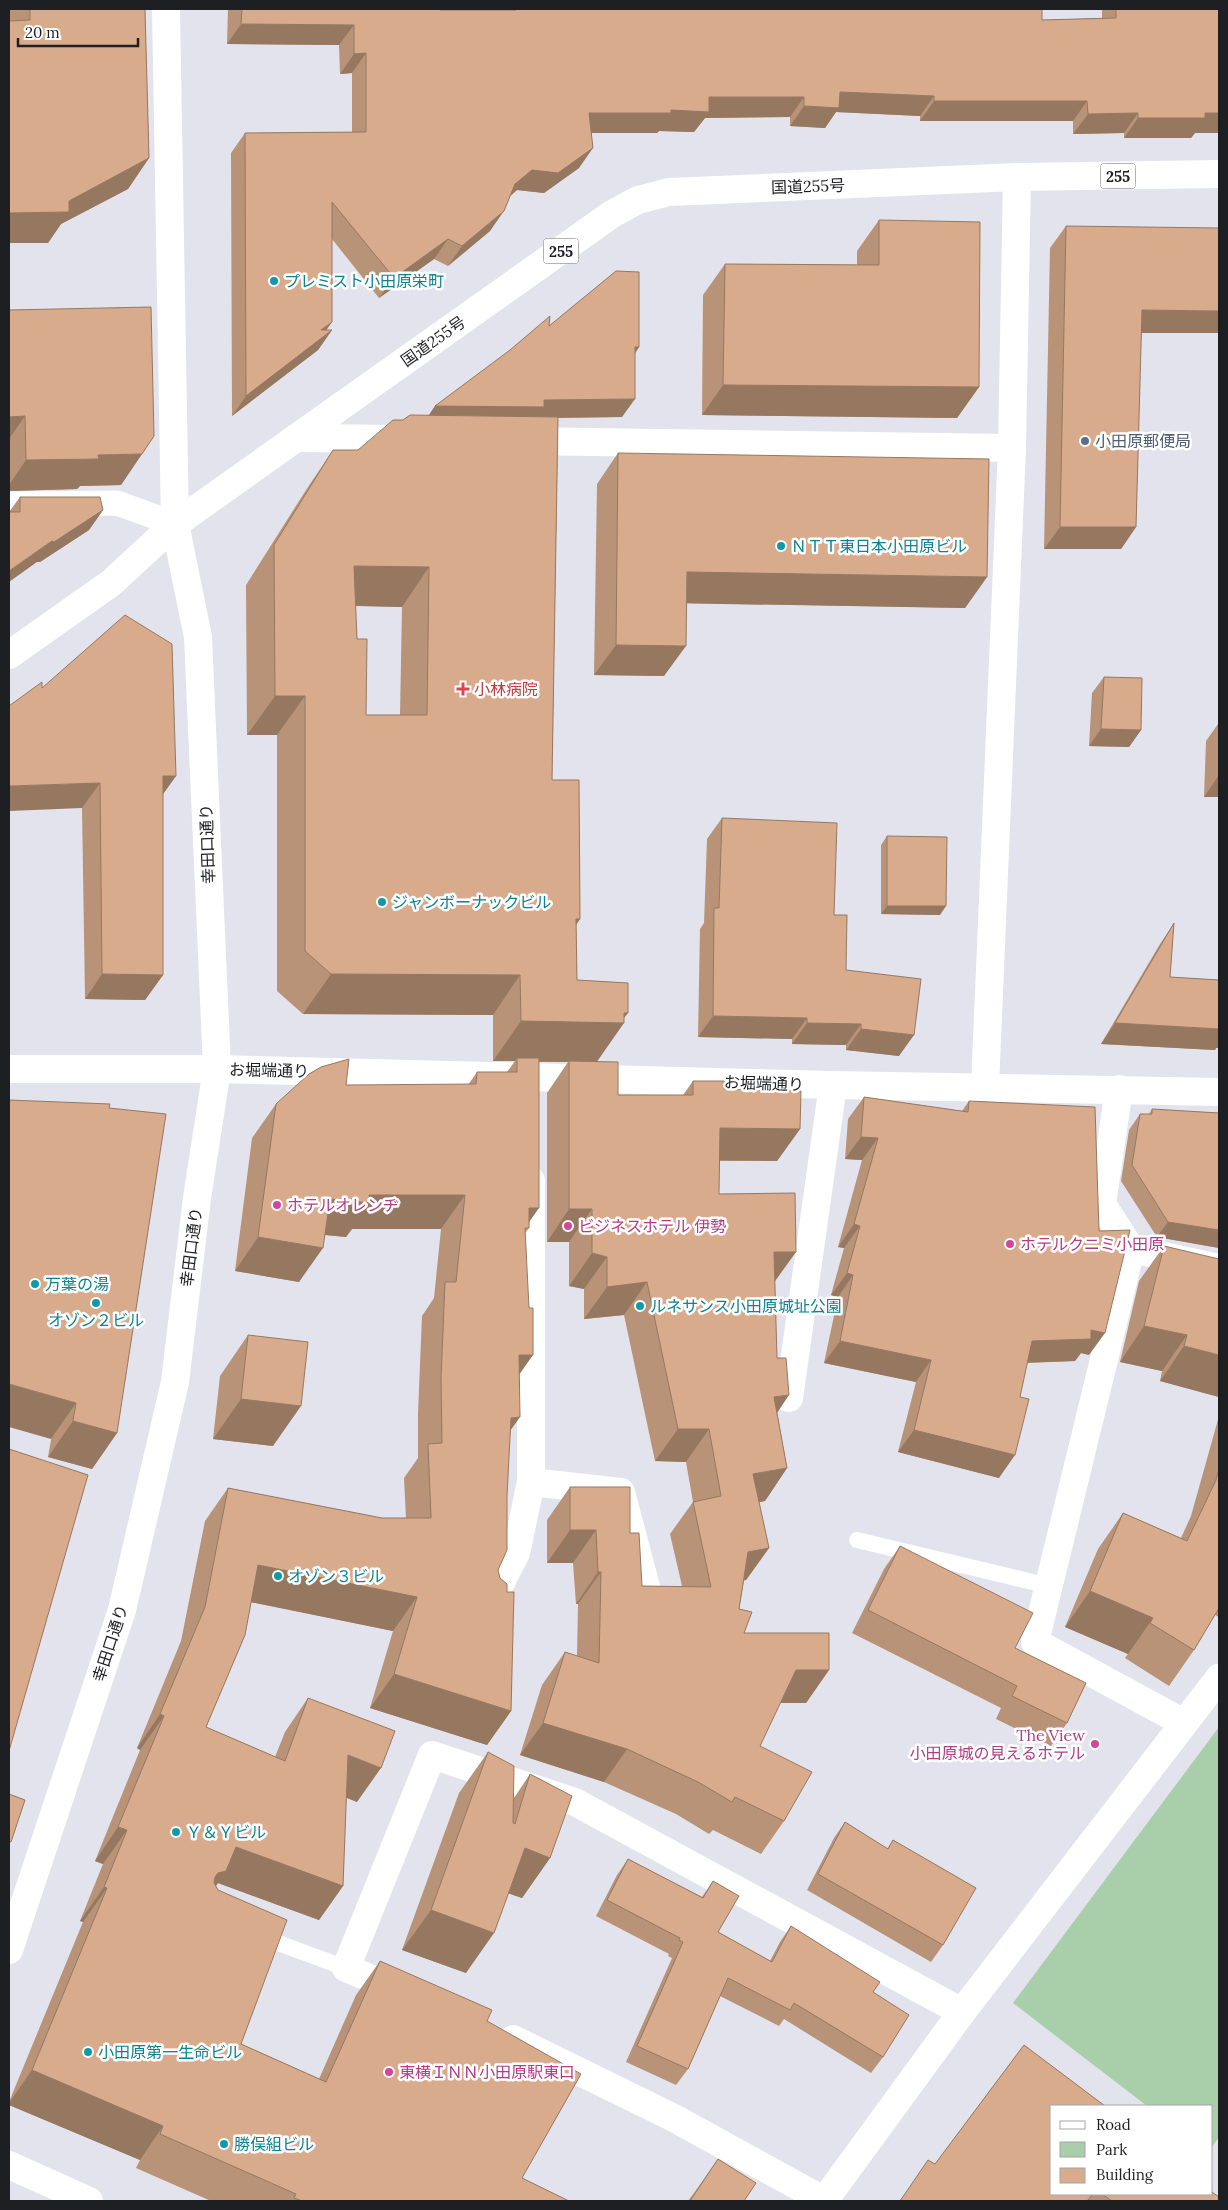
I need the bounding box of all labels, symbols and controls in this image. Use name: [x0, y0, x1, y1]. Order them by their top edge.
scale bar: [18, 15, 138, 47]
text: 20 m: [25, 23, 60, 42]
road number: 255: [1100, 164, 1136, 188]
street label: 国道255号: [771, 175, 845, 197]
road number: 255: [544, 238, 578, 264]
place label: プレミスト小田原栄町: [284, 271, 444, 291]
marker: プレミスト小田原栄町: [268, 275, 280, 287]
street label: 国道255号: [397, 312, 469, 370]
place label: 小田原郵便局: [1095, 431, 1191, 451]
marker: 小田原郵便局: [1079, 435, 1091, 447]
place label: ＮＴＴ東日本小田原ビル: [791, 536, 967, 556]
marker: ＮＴＴ東日本小田原ビル: [775, 540, 787, 552]
place label: 小林病院: [474, 679, 538, 699]
marker: 小林病院: [456, 682, 470, 696]
street label: 幸田口通り: [196, 804, 218, 884]
place label: ジャンボーナックビル: [392, 892, 551, 912]
marker: ジャンボーナックビル: [376, 896, 388, 908]
street label: お堀端通り: [229, 1059, 309, 1081]
street label: お堀端通り: [724, 1072, 804, 1094]
place label: ホテルオレンヂ: [287, 1195, 399, 1215]
marker: ホテルオレンヂ: [271, 1199, 283, 1211]
street label: 幸田口通り: [176, 1206, 206, 1288]
place label: ビジネスホテル 伊勢: [578, 1216, 726, 1236]
marker: ビジネスホテル 伊勢: [562, 1220, 574, 1232]
place label: ホテルクニミ小田原: [1020, 1234, 1164, 1254]
marker: ホテルクニミ小田原: [1004, 1238, 1016, 1250]
place label: 万葉の湯: [45, 1274, 109, 1294]
marker: 万葉の湯: [29, 1278, 41, 1290]
place label: ルネサンス小田原城址公園: [650, 1296, 842, 1316]
marker: オゾン２ビル: [90, 1297, 102, 1309]
marker: ルネサンス小田原城址公園: [634, 1300, 646, 1312]
place label: オゾン２ビル: [48, 1310, 144, 1330]
place label: オゾン３ビル: [288, 1566, 384, 1586]
marker: オゾン３ビル: [272, 1570, 284, 1582]
street label: 幸田口通り: [88, 1602, 132, 1684]
place label: The View 小田原城の見えるホテル: [909, 1725, 1085, 1763]
marker: The View 小田原城の見えるホテル: [1089, 1738, 1101, 1750]
place label: Ｙ＆Ｙビル: [186, 1822, 266, 1842]
marker: Ｙ＆Ｙビル: [170, 1826, 182, 1838]
place label: 小田原第一生命ビル: [98, 2042, 242, 2062]
marker: 小田原第一生命ビル: [82, 2046, 94, 2058]
place label: 東横ＩＮＮ小田原駅東口: [399, 2062, 575, 2082]
marker: 東横ＩＮＮ小田原駅東口: [383, 2066, 395, 2078]
legend: [1050, 2105, 1213, 2195]
text: Road: [1096, 2115, 1131, 2134]
place label: 勝俣組ビル: [234, 2134, 314, 2154]
marker: 勝俣組ビル: [218, 2138, 230, 2150]
text: Park: [1096, 2140, 1127, 2159]
text: Building: [1096, 2165, 1154, 2184]

